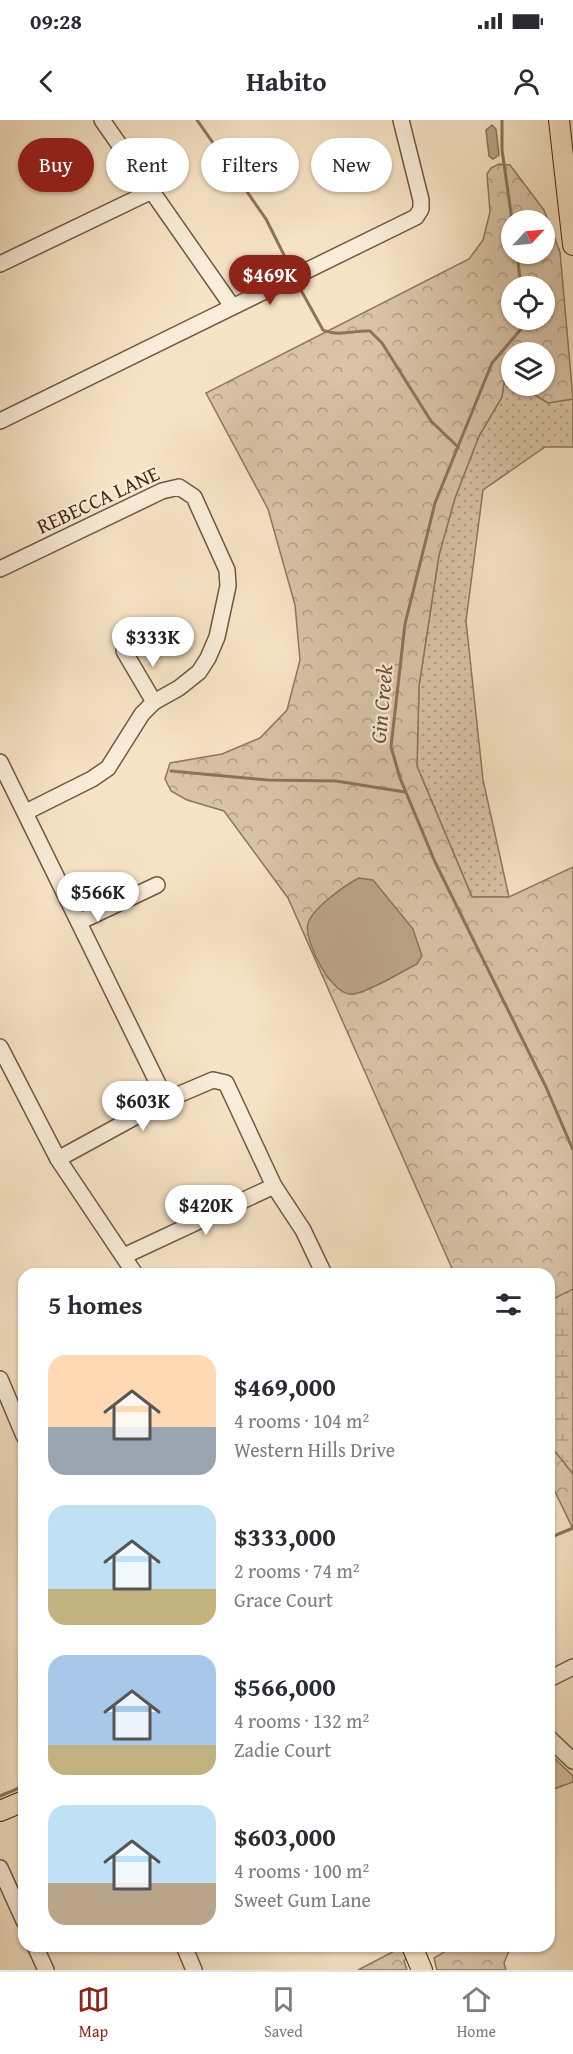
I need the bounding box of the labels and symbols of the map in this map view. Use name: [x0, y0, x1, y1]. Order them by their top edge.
north arrow: [501, 210, 555, 264]
pin: $469K: [228, 255, 312, 306]
street label: REBECCA LANE: [31, 457, 165, 542]
pin: $333K: [111, 617, 195, 668]
water label: Gin Creek: [362, 662, 400, 745]
pin: $566K: [56, 872, 140, 923]
pin: $603K: [101, 1081, 185, 1132]
pin: $420K: [164, 1185, 248, 1236]

